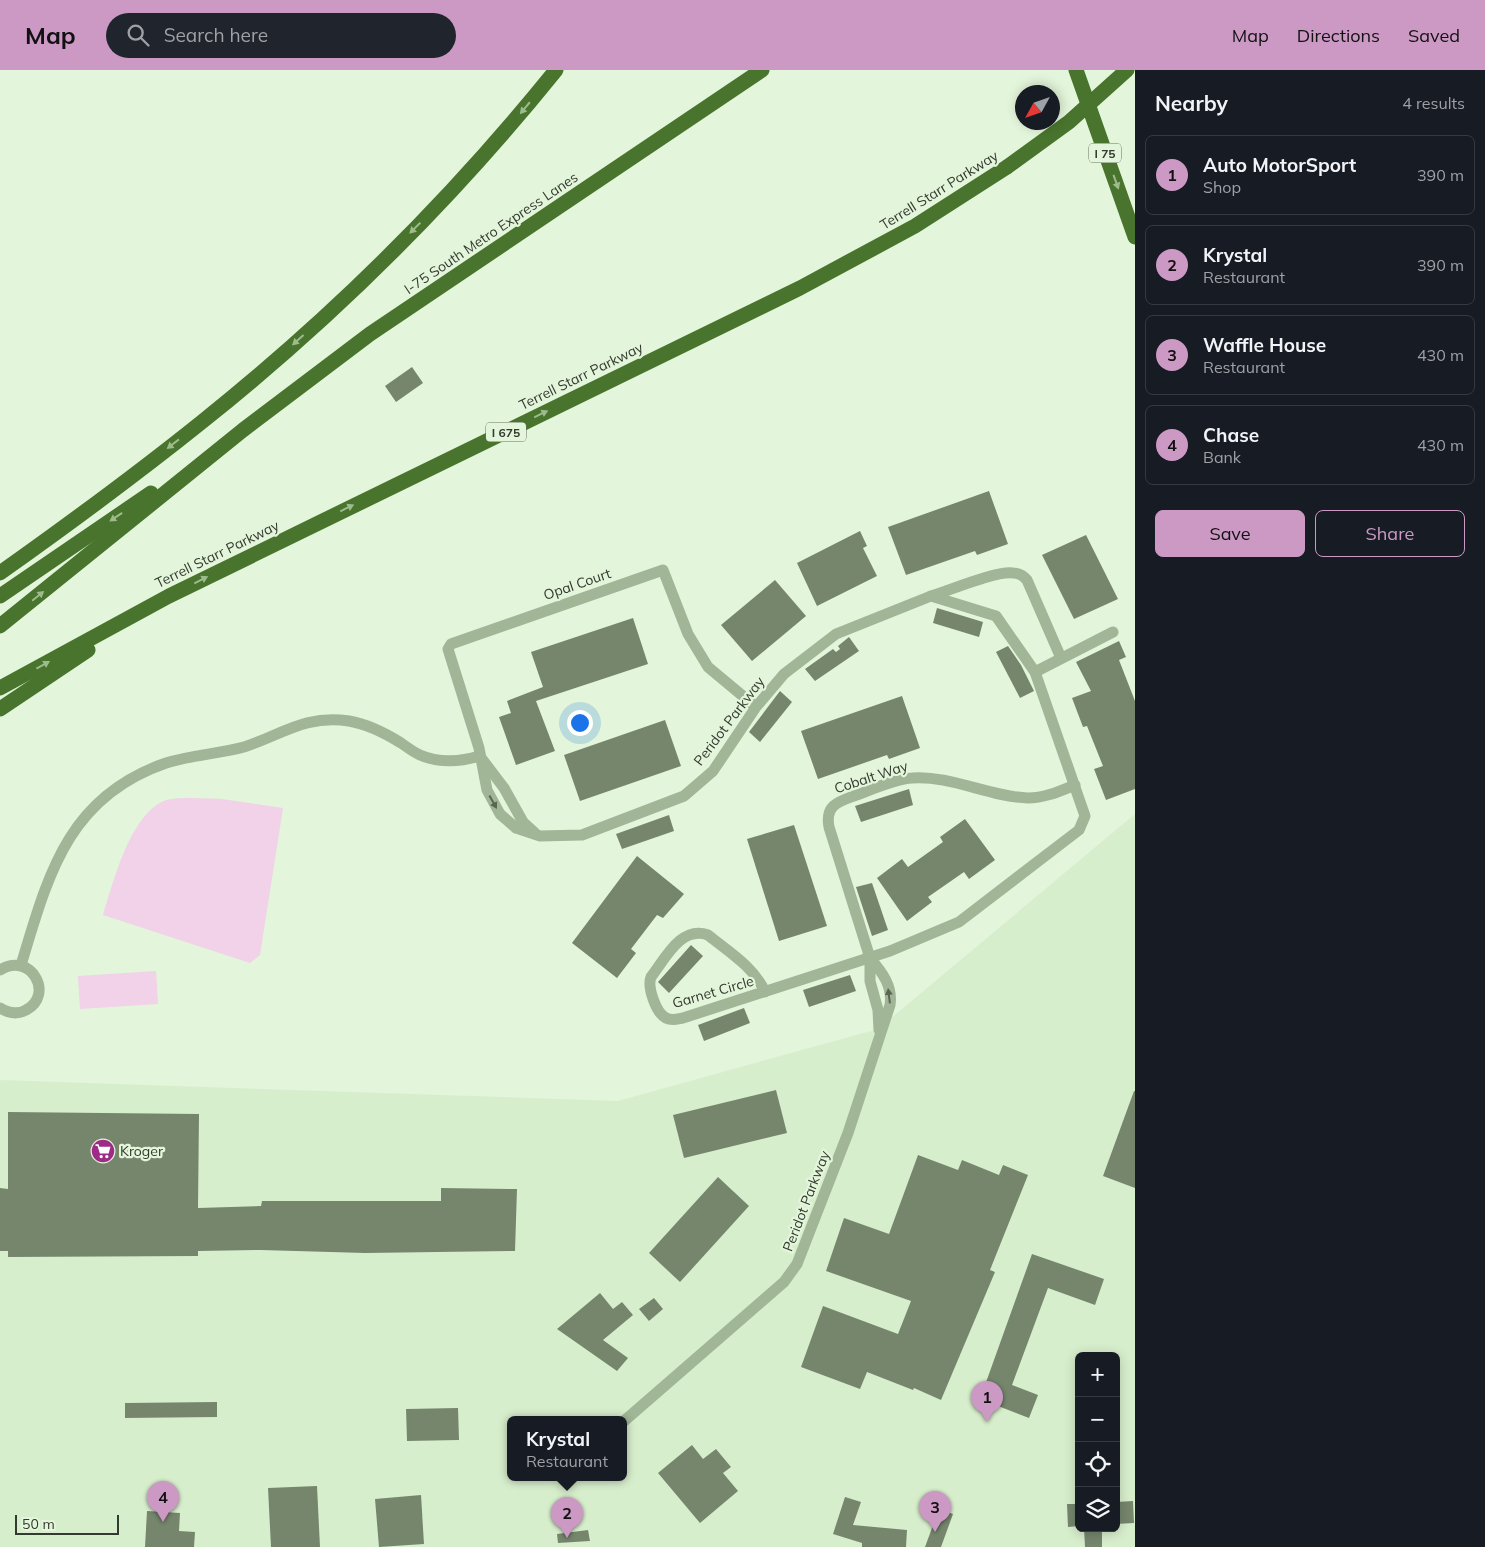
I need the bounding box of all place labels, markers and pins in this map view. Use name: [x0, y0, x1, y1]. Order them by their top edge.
supermarket icon: Kroger: [90, 1138, 116, 1164]
place label: Kroger: [120, 1142, 164, 1160]
pin: 1: [971, 1381, 1003, 1422]
pin: 4: [147, 1481, 179, 1522]
pin: 3: [919, 1491, 951, 1532]
pin: 2: [551, 1497, 583, 1538]

